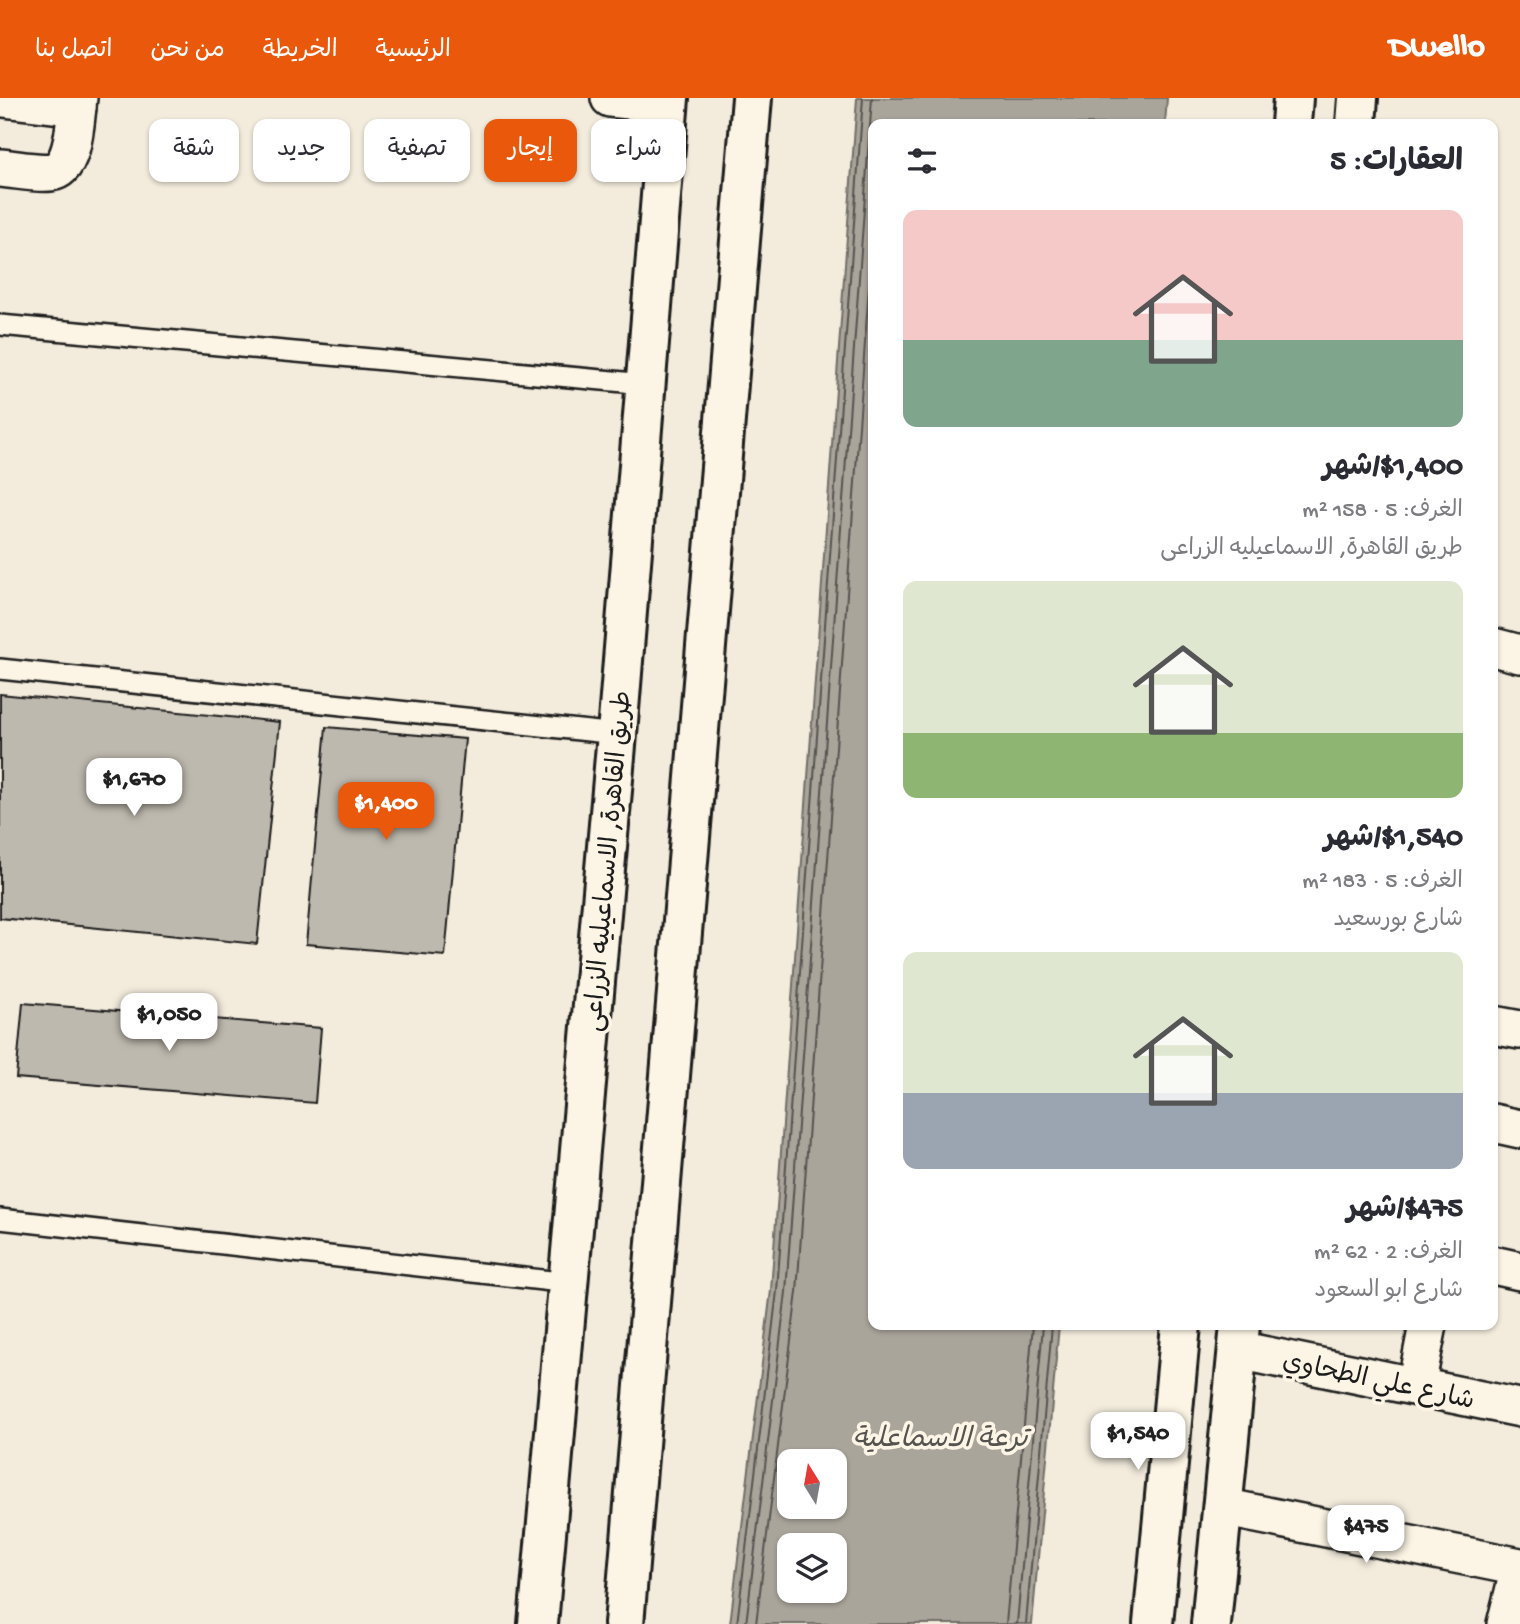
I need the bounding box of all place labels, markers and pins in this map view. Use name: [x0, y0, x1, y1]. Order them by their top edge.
pin: $1,670: [77, 758, 191, 818]
pin: $1,400: [329, 782, 443, 842]
pin: $1,050: [112, 993, 226, 1053]
pin: $1,540: [1081, 1412, 1195, 1472]
pin: $475: [1325, 1506, 1407, 1565]

